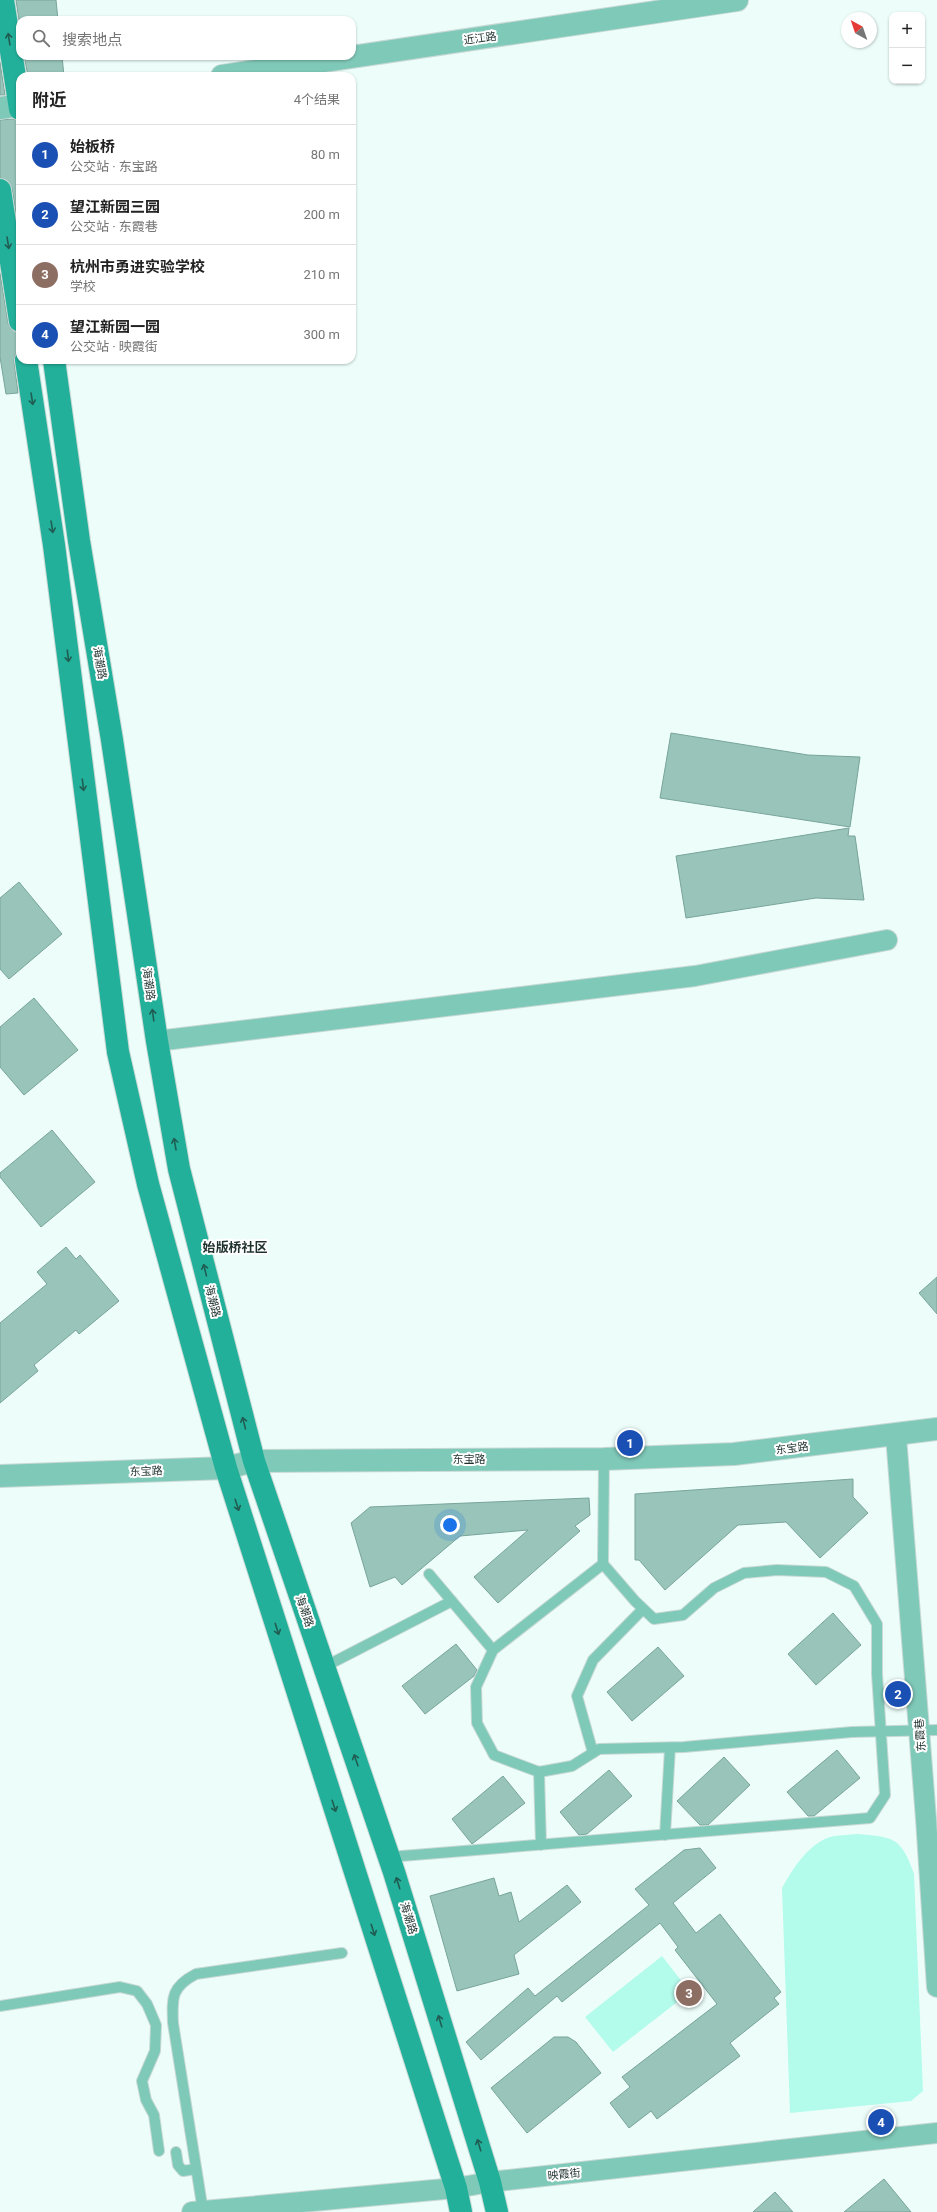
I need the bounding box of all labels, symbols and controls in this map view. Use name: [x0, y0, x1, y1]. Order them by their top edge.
north arrow: [841, 12, 877, 48]
map controls: [889, 12, 925, 84]
button: +: [889, 12, 925, 48]
search box: [16, 16, 356, 60]
icon: search: [30, 27, 52, 49]
street label: 近江路: [463, 30, 497, 47]
text: 搜索地点: [62, 31, 122, 49]
one-way arrow: [5, 33, 13, 46]
button: −: [889, 48, 925, 84]
text: 附近: [32, 90, 66, 110]
text: 4个结果: [294, 92, 340, 107]
text: 始板桥: [70, 138, 115, 156]
text: 1: [41, 147, 49, 162]
text: 80 m: [311, 147, 340, 162]
text: 公交站 · 东宝路: [70, 159, 158, 174]
text: 望江新园三园: [70, 198, 160, 216]
text: 2: [41, 207, 49, 222]
text: 200 m: [303, 207, 340, 222]
text: 公交站 · 东霞巷: [70, 219, 158, 234]
one-way arrow: [4, 236, 12, 249]
text: 杭州市勇进实验学校: [70, 258, 205, 276]
text: 3: [41, 267, 49, 282]
text: 210 m: [303, 267, 340, 282]
text: 学校: [70, 279, 96, 294]
text: 望江新园一园: [70, 318, 160, 336]
text: 4: [41, 327, 49, 342]
text: 300 m: [303, 327, 340, 342]
text: 公交站 · 映霞街: [70, 339, 158, 354]
one-way arrow: [28, 392, 36, 405]
one-way arrow: [48, 520, 56, 533]
street label: 海潮路: [90, 646, 109, 680]
one-way arrow: [64, 649, 72, 662]
one-way arrow: [80, 778, 87, 791]
street label: 海潮路: [140, 967, 157, 1001]
one-way arrow: [149, 1009, 157, 1022]
one-way arrow: [170, 1137, 178, 1150]
district label: 始版桥社区: [202, 1240, 268, 1255]
one-way arrow: [200, 1264, 208, 1277]
street label: 海潮路: [202, 1284, 223, 1319]
one-way arrow: [240, 1417, 247, 1430]
pin: 1: [617, 1428, 643, 1458]
street label: 东宝路: [775, 1440, 809, 1457]
street label: 东宝路: [453, 1453, 486, 1466]
street label: 东宝路: [129, 1464, 163, 1479]
one-way arrow: [234, 1499, 242, 1511]
your location: [440, 1515, 460, 1535]
street label: 海潮路: [293, 1593, 316, 1629]
one-way arrow: [274, 1622, 281, 1635]
pin: 2: [885, 1679, 911, 1709]
street label: 东霞巷: [913, 1718, 928, 1752]
one-way arrow: [352, 1754, 359, 1767]
one-way arrow: [331, 1799, 338, 1812]
one-way arrow: [394, 1877, 401, 1890]
street label: 海潮路: [397, 1900, 420, 1936]
one-way arrow: [370, 1923, 377, 1936]
pin: 3: [676, 1978, 702, 2008]
one-way arrow: [436, 2015, 443, 2028]
pin: 4: [868, 2107, 894, 2137]
one-way arrow: [475, 2139, 482, 2152]
street label: 映霞街: [547, 2166, 581, 2183]

